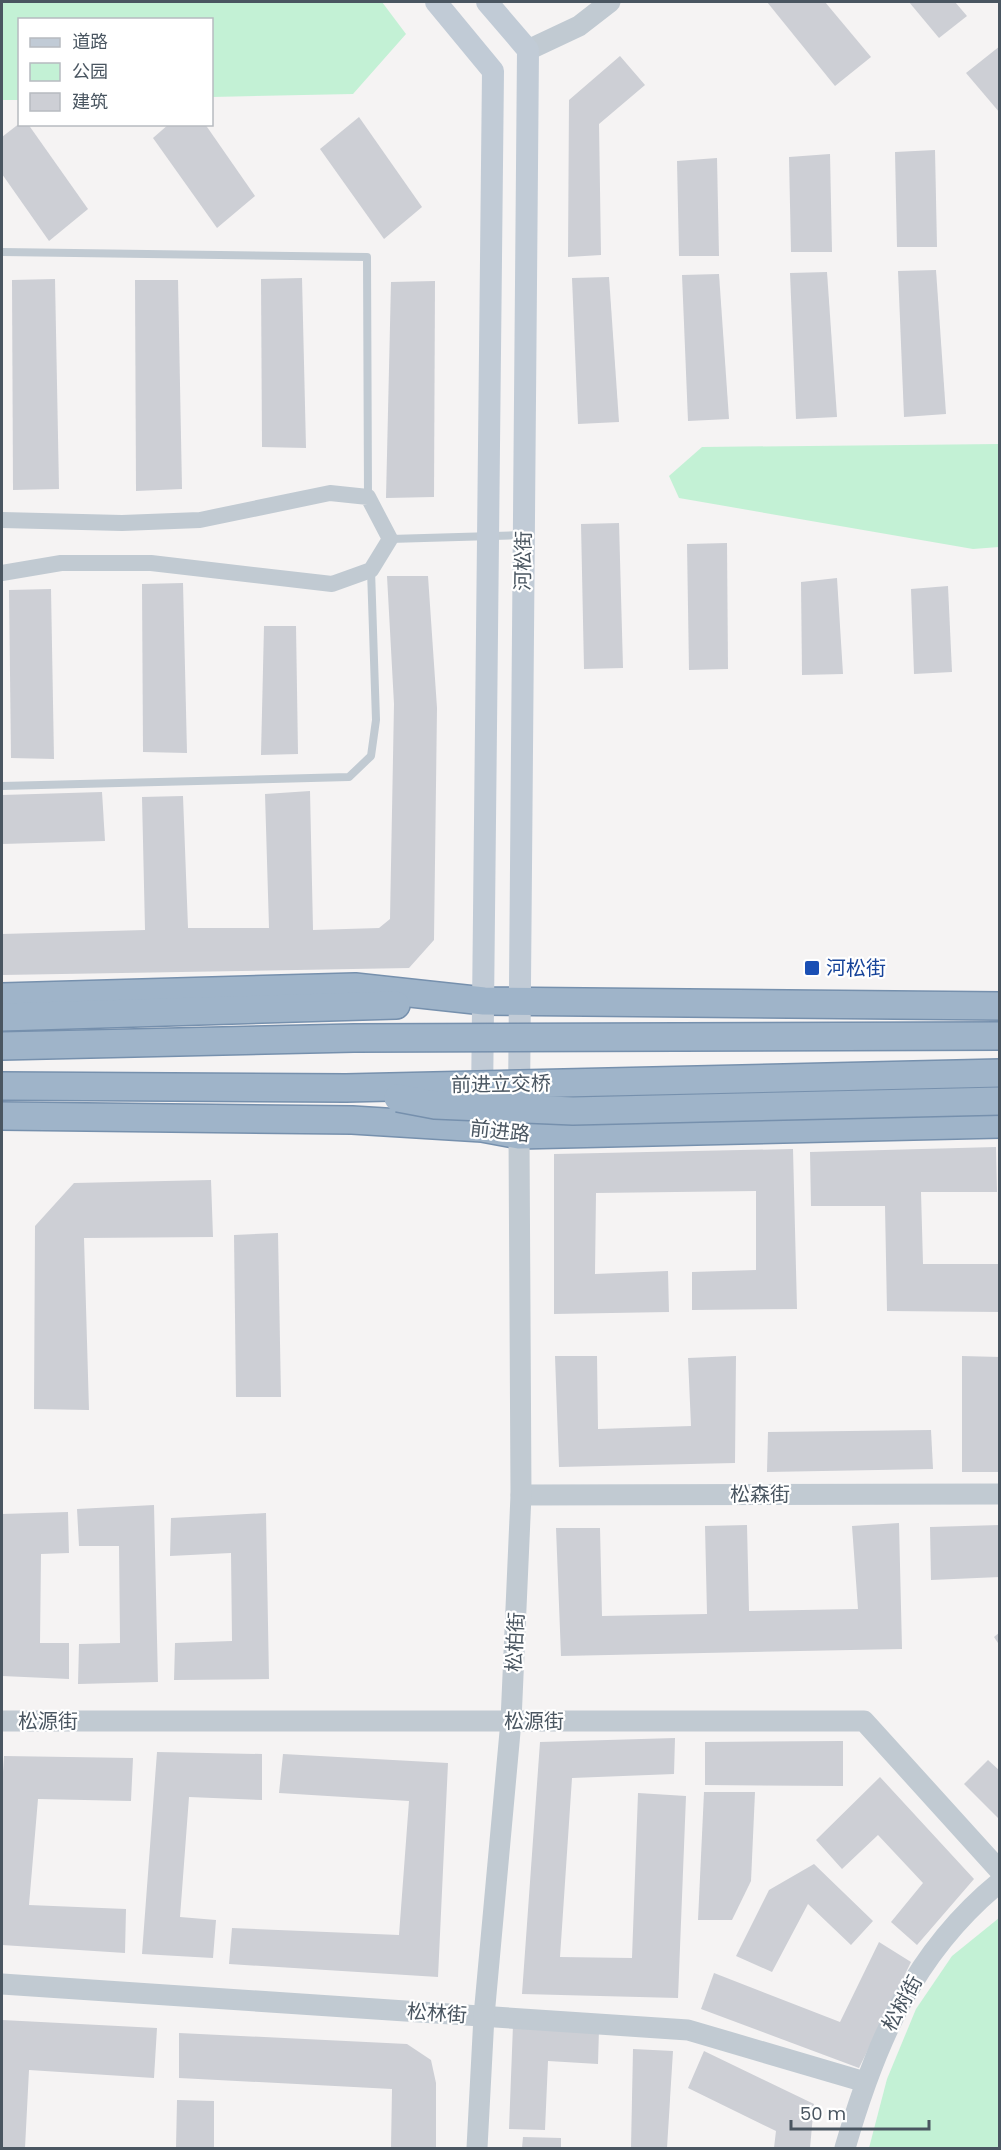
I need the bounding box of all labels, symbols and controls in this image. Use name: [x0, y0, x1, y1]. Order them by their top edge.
legend: [18, 18, 213, 126]
text: 道路: [72, 29, 108, 54]
text: 公园: [72, 59, 108, 84]
text: 建筑: [72, 89, 108, 114]
street label: 河松街: [508, 531, 538, 591]
place label: 河松街: [826, 954, 886, 982]
marker: 河松街: [803, 959, 821, 977]
street label: 前进立交桥: [451, 1069, 551, 1099]
street label: 前进路: [469, 1114, 531, 1148]
street label: 松森街: [730, 1480, 790, 1508]
street label: 松柏街: [499, 1611, 531, 1673]
street label: 松源街: [18, 1707, 78, 1735]
street label: 松源街: [504, 1707, 564, 1735]
street label: 松树街: [875, 1970, 929, 2036]
street label: 松林街: [406, 1997, 468, 2029]
scale bar: [791, 2093, 929, 2131]
text: 50 m: [800, 2101, 846, 2126]

